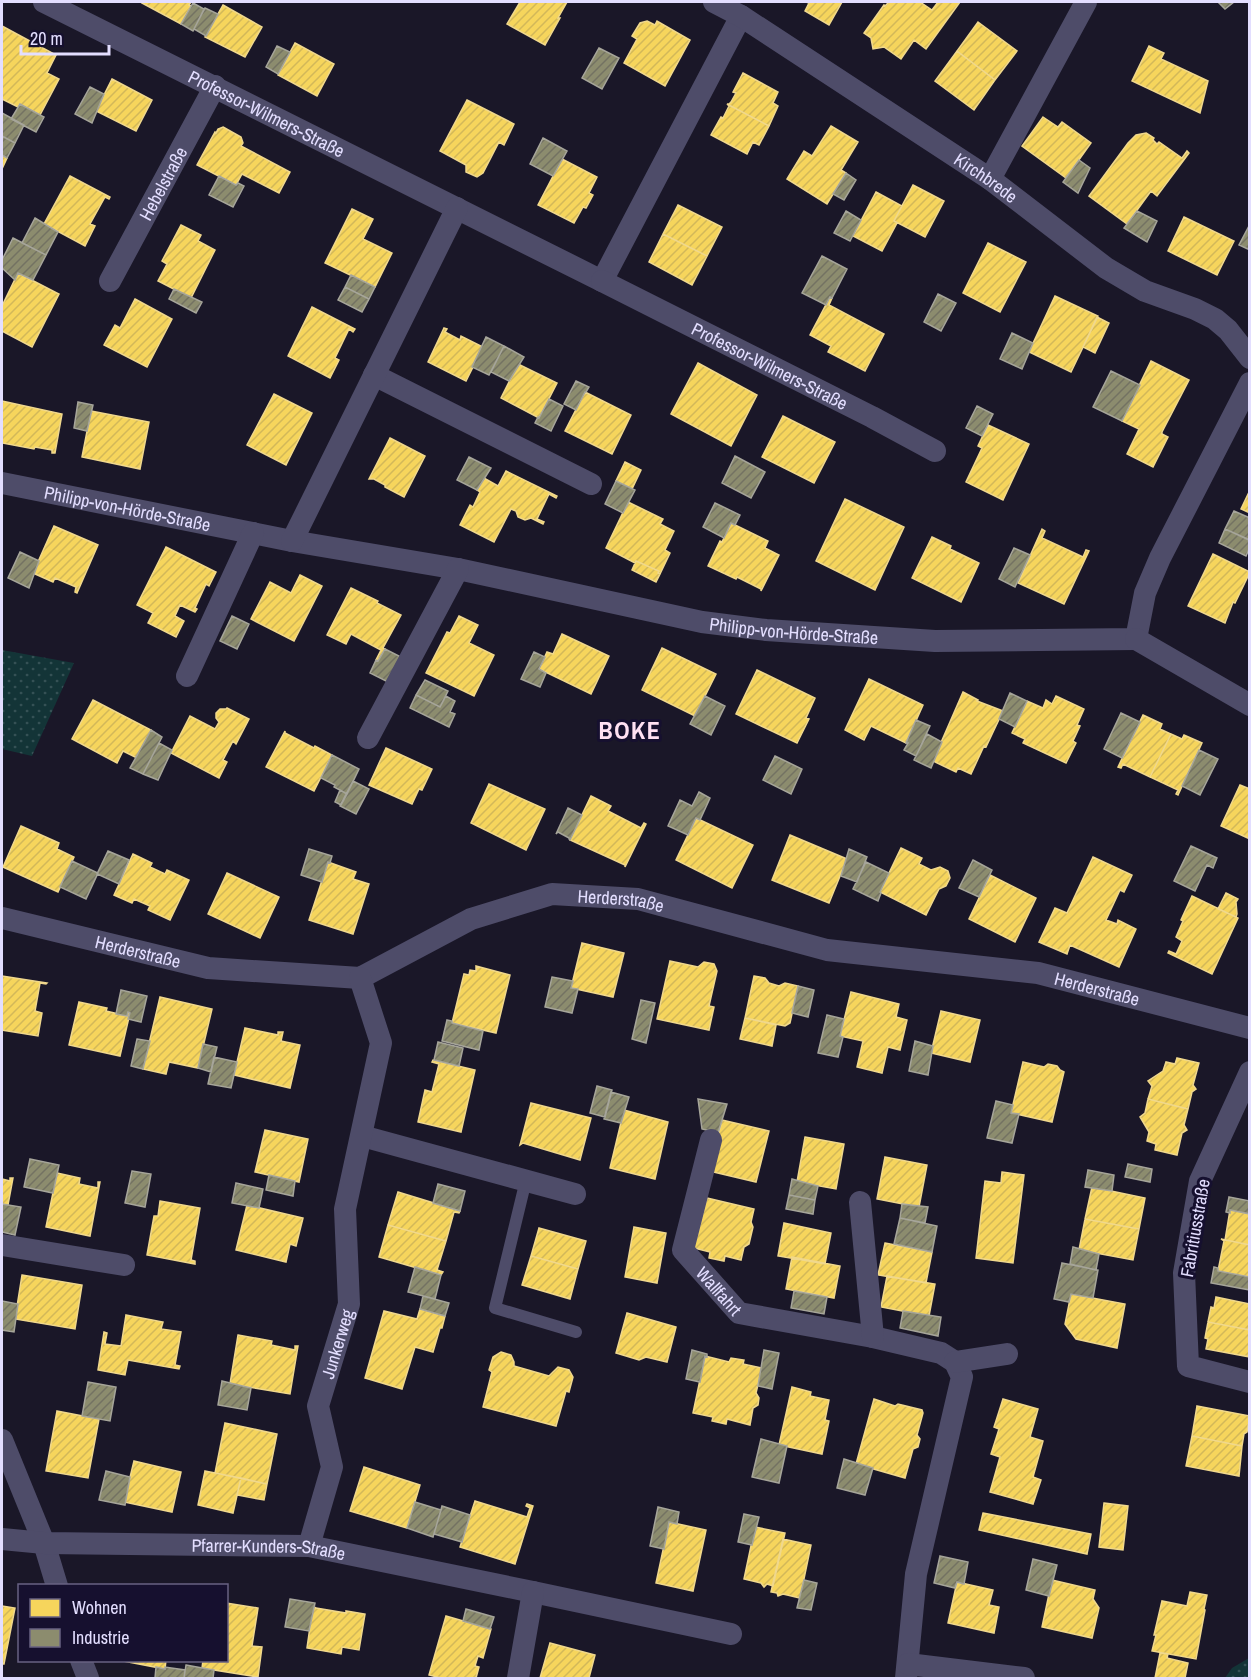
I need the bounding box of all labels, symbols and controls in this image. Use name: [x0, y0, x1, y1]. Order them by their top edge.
scale bar: [21, 18, 110, 56]
text: 20 m: [30, 26, 63, 51]
street label: Professor-Wilmers-Straße: [184, 64, 349, 163]
street label: Hebelstraße: [133, 142, 193, 225]
street label: Kirchbrede: [950, 147, 1023, 208]
street label: Professor-Wilmers-Straße: [688, 316, 852, 415]
street label: Philipp-von-Hörde-Straße: [42, 479, 213, 537]
street label: Philipp-von-Hörde-Straße: [708, 611, 879, 650]
district label: BOKE: [599, 714, 661, 746]
street label: Herderstraße: [577, 883, 667, 918]
street label: Herderstraße: [93, 929, 183, 973]
street label: Herderstraße: [1052, 965, 1142, 1011]
street label: Fabritiusstraße: [1174, 1177, 1216, 1279]
street label: Wallfahrt: [691, 1261, 748, 1321]
street label: Junkerweg: [315, 1305, 360, 1381]
street label: Pfarrer-Kunders-Straße: [191, 1532, 348, 1566]
legend: [18, 1584, 228, 1662]
text: Wohnen: [72, 1595, 127, 1620]
text: Industrie: [72, 1625, 129, 1650]

